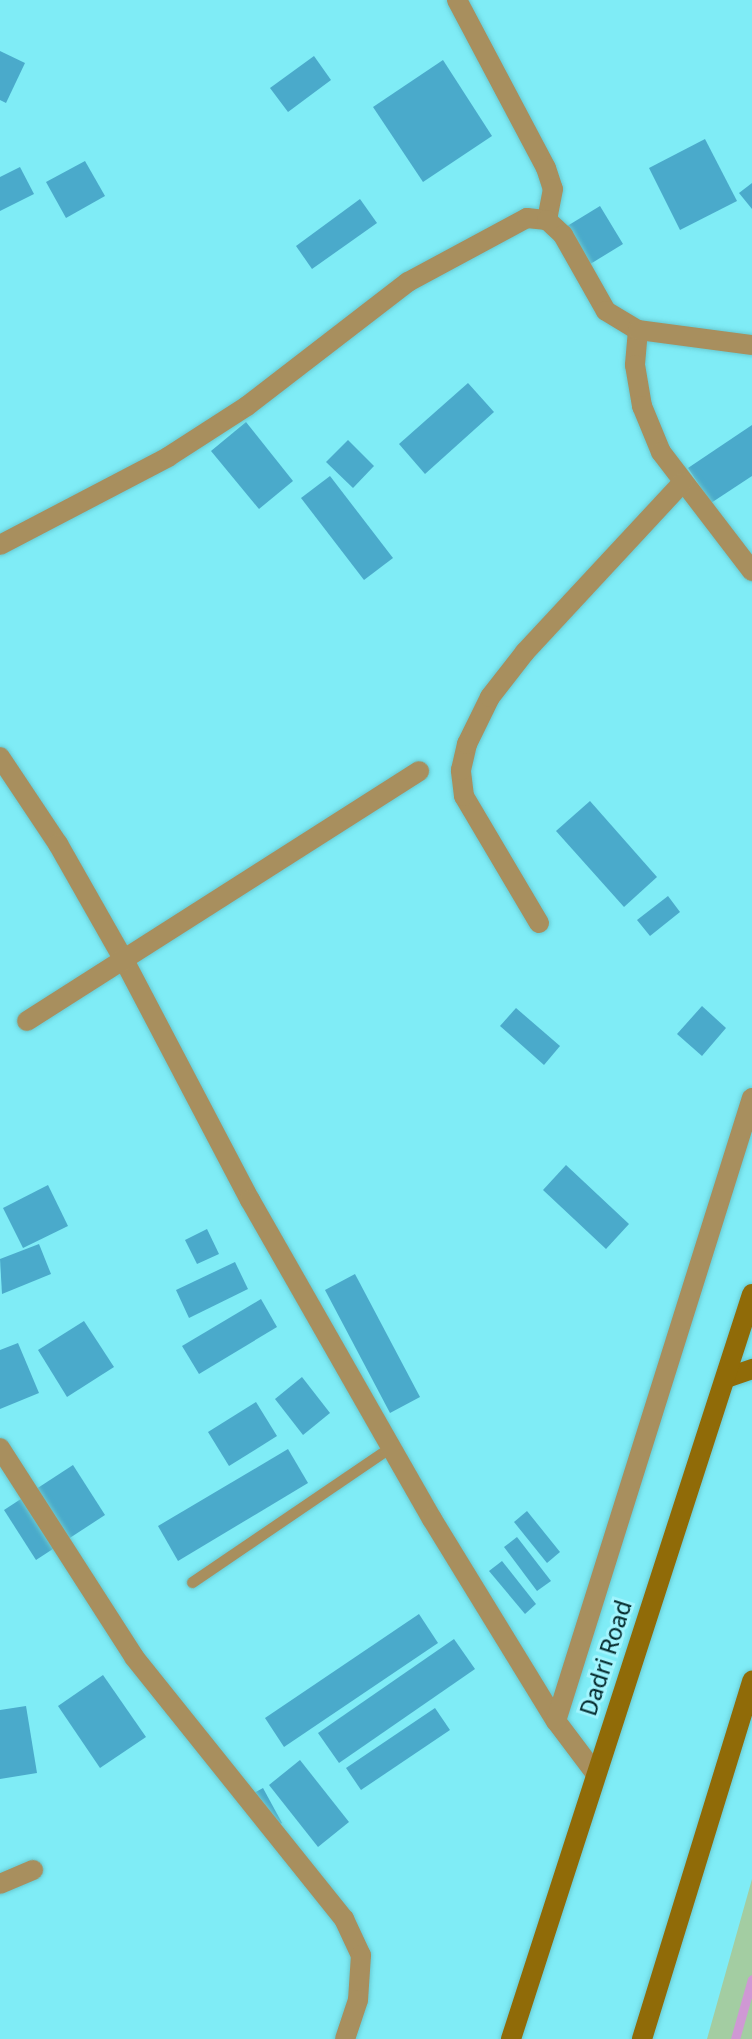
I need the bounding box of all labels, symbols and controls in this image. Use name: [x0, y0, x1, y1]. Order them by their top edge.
street label: Dadri Road: [573, 1596, 639, 1720]

